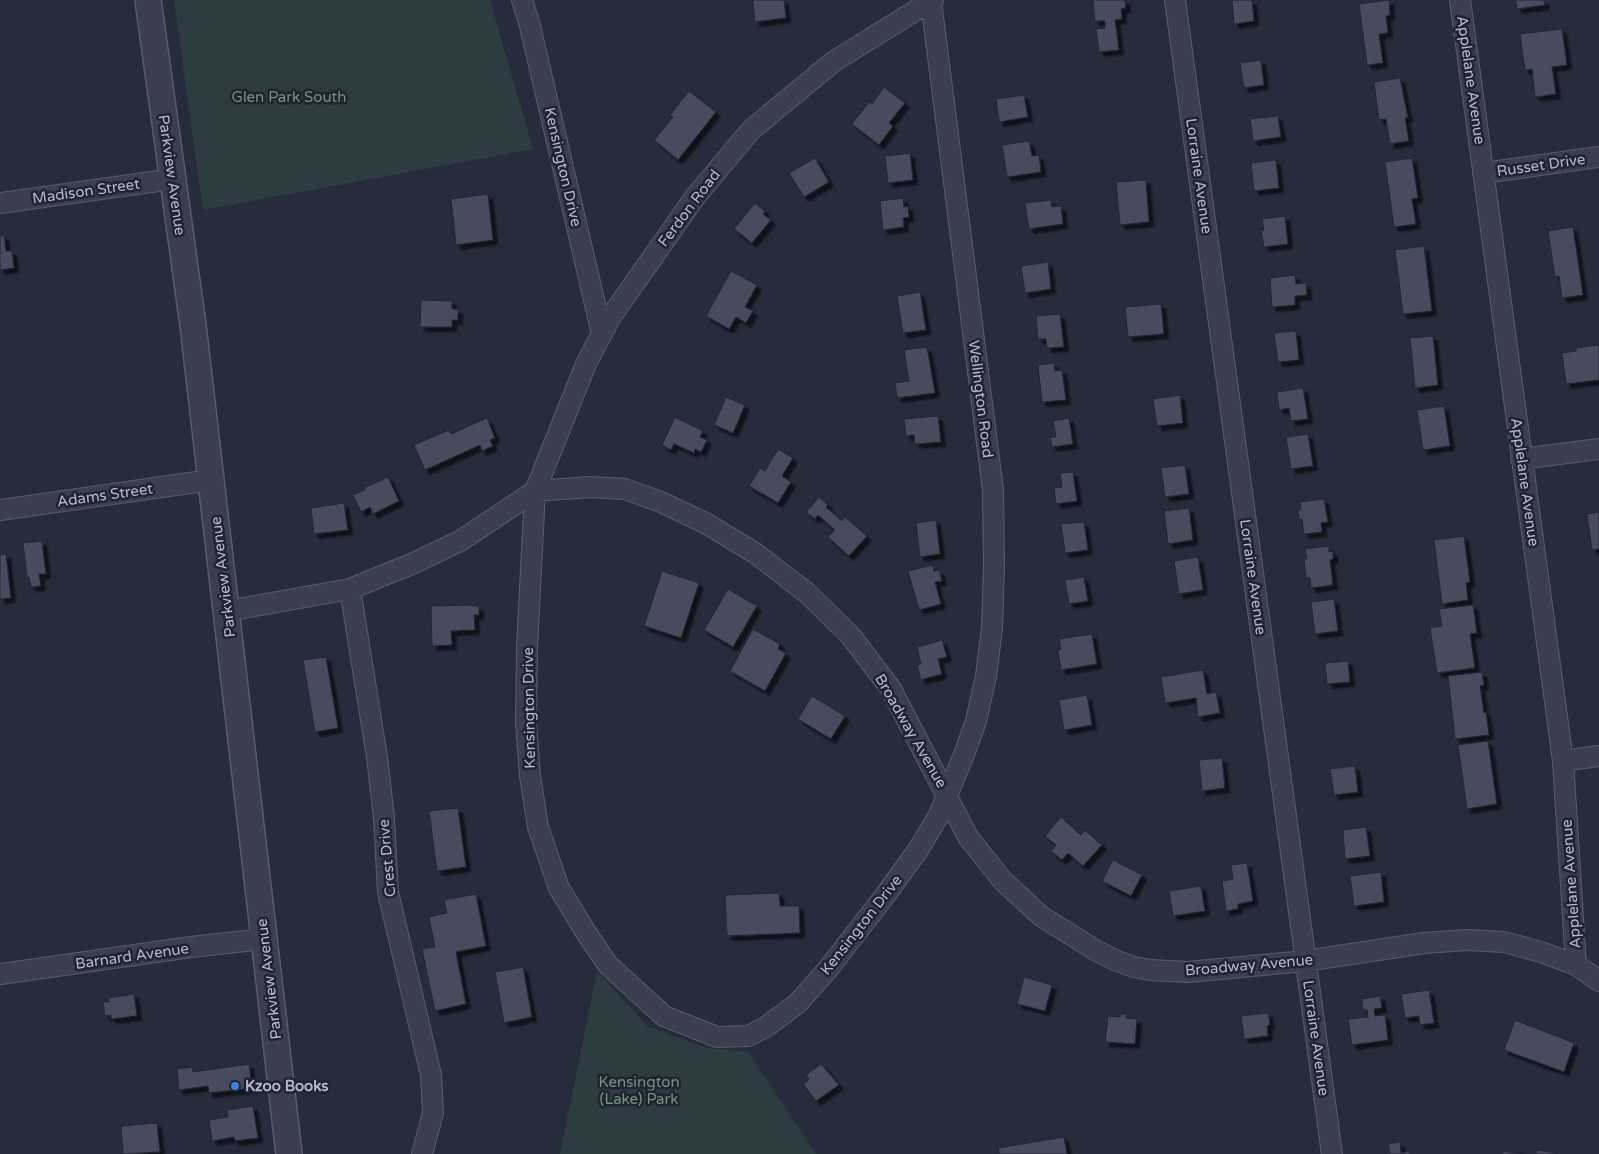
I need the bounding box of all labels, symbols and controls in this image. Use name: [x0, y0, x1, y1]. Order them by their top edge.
street label: Applelane Avenue: [1453, 15, 1489, 145]
park label: Glen Park South: [232, 88, 346, 106]
street label: Kensington Drive: [541, 106, 585, 228]
street label: Parkview Avenue: [155, 114, 189, 236]
street label: Lorraine Avenue: [1182, 117, 1216, 235]
street label: Russet Drive: [1496, 150, 1586, 180]
street label: Ferdon Road: [654, 166, 724, 250]
street label: Madison Street: [31, 175, 141, 207]
street label: Wellington Road: [965, 339, 997, 459]
street label: Applelane Avenue: [1507, 417, 1543, 547]
street label: Adams Street: [56, 479, 154, 511]
street label: Parkview Avenue: [207, 516, 239, 638]
street label: Lorraine Avenue: [1236, 518, 1270, 636]
street label: Kensington Drive: [519, 647, 539, 769]
street label: Broadway Avenue: [871, 671, 951, 791]
street label: Crest Drive: [375, 818, 399, 898]
street label: Applelane Avenue: [1558, 819, 1584, 949]
street label: Kensington Drive: [816, 871, 906, 979]
street label: Parkview Avenue: [253, 918, 285, 1040]
street label: Barnard Avenue: [74, 939, 190, 973]
street label: Broadway Avenue: [1184, 950, 1314, 980]
street label: Lorraine Avenue: [1299, 979, 1333, 1097]
park label: Kensington (Lake) Park: [598, 1073, 680, 1108]
place label: Kzoo Books: [245, 1077, 329, 1095]
marker: Kzoo Books: [229, 1080, 241, 1092]

